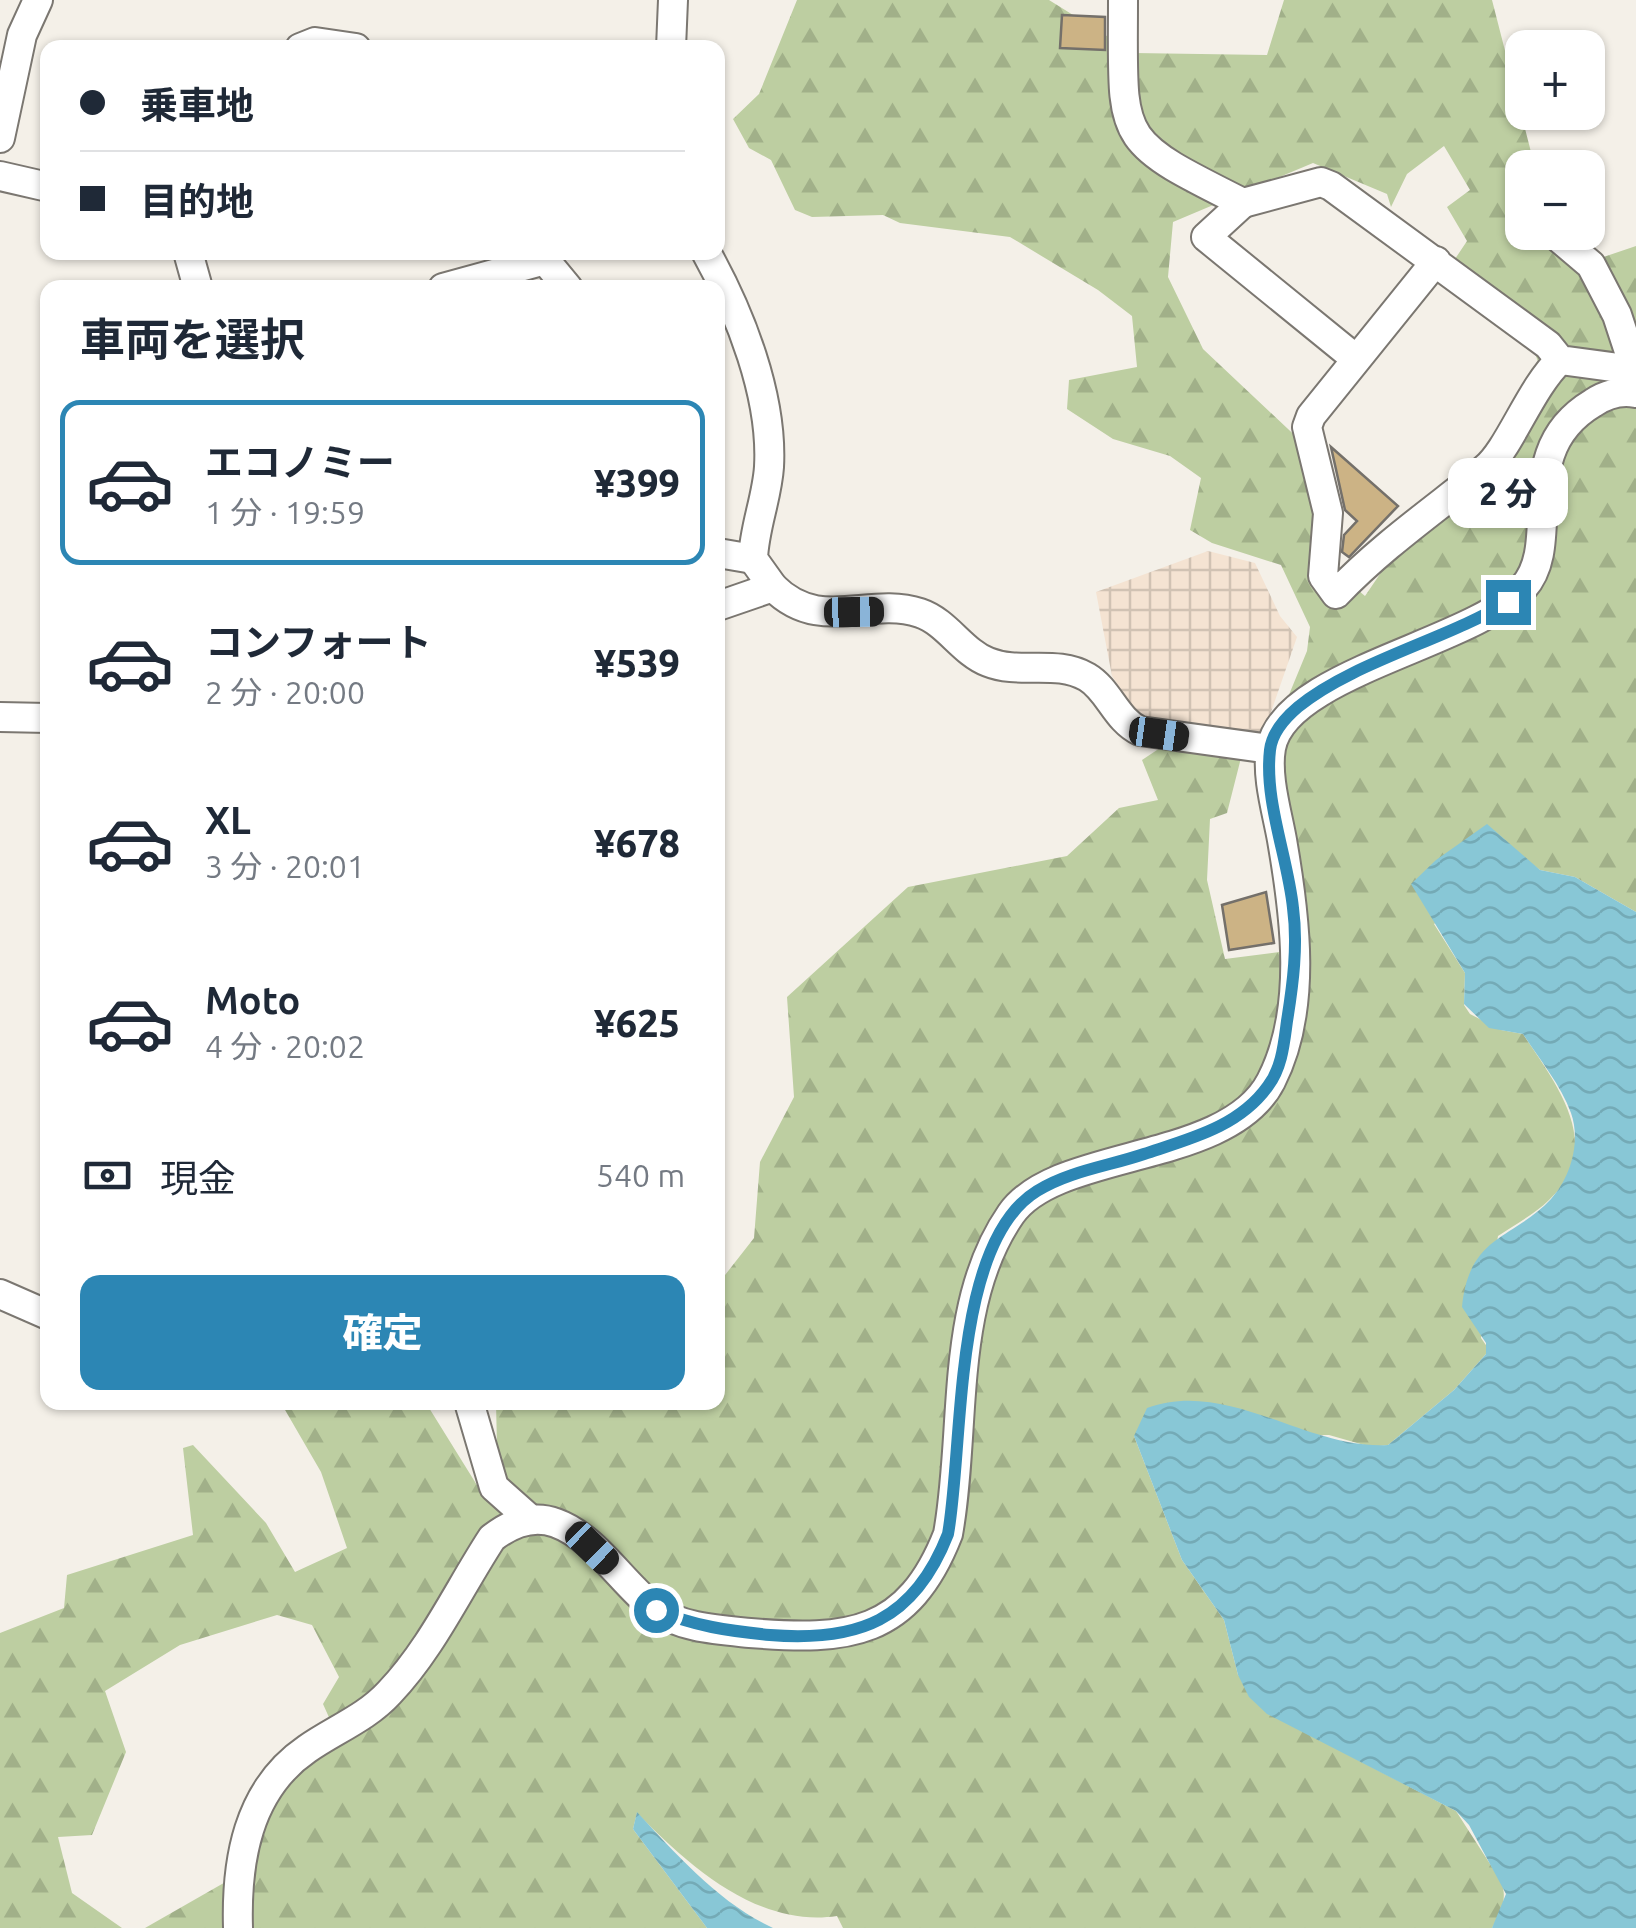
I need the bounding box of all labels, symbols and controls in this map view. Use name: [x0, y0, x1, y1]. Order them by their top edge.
map controls: [1505, 30, 1605, 250]
button: +: [1505, 30, 1605, 130]
text: 乗車地: [140, 84, 254, 126]
button: −: [1505, 150, 1605, 250]
text: 目的地: [140, 180, 254, 222]
text: 車両を選択: [80, 314, 305, 365]
icon: car: [85, 438, 175, 528]
text: エコノミー: [205, 441, 395, 483]
callout: 2 分: [1448, 457, 1568, 527]
text: ¥399: [594, 462, 680, 504]
text: 2 分: [1479, 475, 1537, 511]
text: 1 分 · 19:59: [205, 494, 365, 530]
route end: [1486, 580, 1531, 625]
car: [824, 596, 884, 628]
icon: car: [85, 618, 175, 708]
text: コンフォート: [205, 621, 432, 663]
text: ¥539: [594, 642, 680, 684]
text: 2 分 · 20:00: [205, 674, 365, 710]
car: [1127, 715, 1191, 753]
icon: car: [85, 798, 175, 888]
text: XL: [205, 799, 251, 841]
text: ¥678: [594, 822, 680, 864]
text: 3 分 · 20:01: [205, 848, 365, 884]
icon: car: [85, 978, 175, 1068]
text: Moto: [205, 979, 300, 1021]
text: ¥625: [594, 1002, 680, 1044]
text: 4 分 · 20:02: [205, 1028, 365, 1064]
icon: cash: [80, 1148, 135, 1203]
text: 現金: [160, 1157, 236, 1199]
text: 540 m: [596, 1157, 685, 1193]
button: 確定: [80, 1275, 685, 1390]
car: [560, 1516, 624, 1580]
route start: [634, 1588, 679, 1633]

